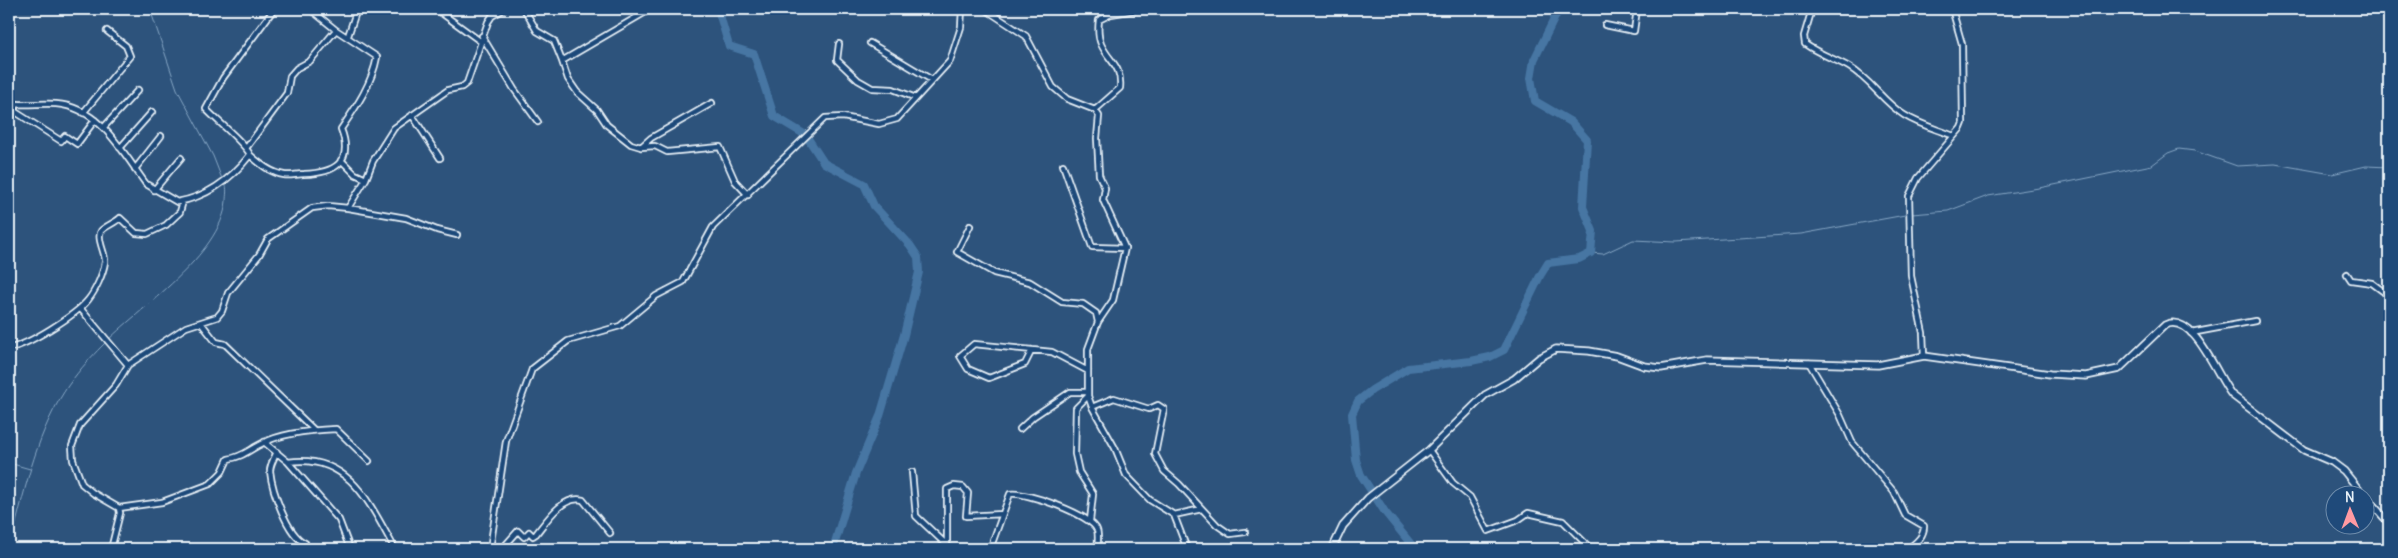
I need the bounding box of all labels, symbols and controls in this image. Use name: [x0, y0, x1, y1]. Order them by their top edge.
north arrow: [2326, 486, 2376, 536]
text: N: [2345, 488, 2355, 506]

